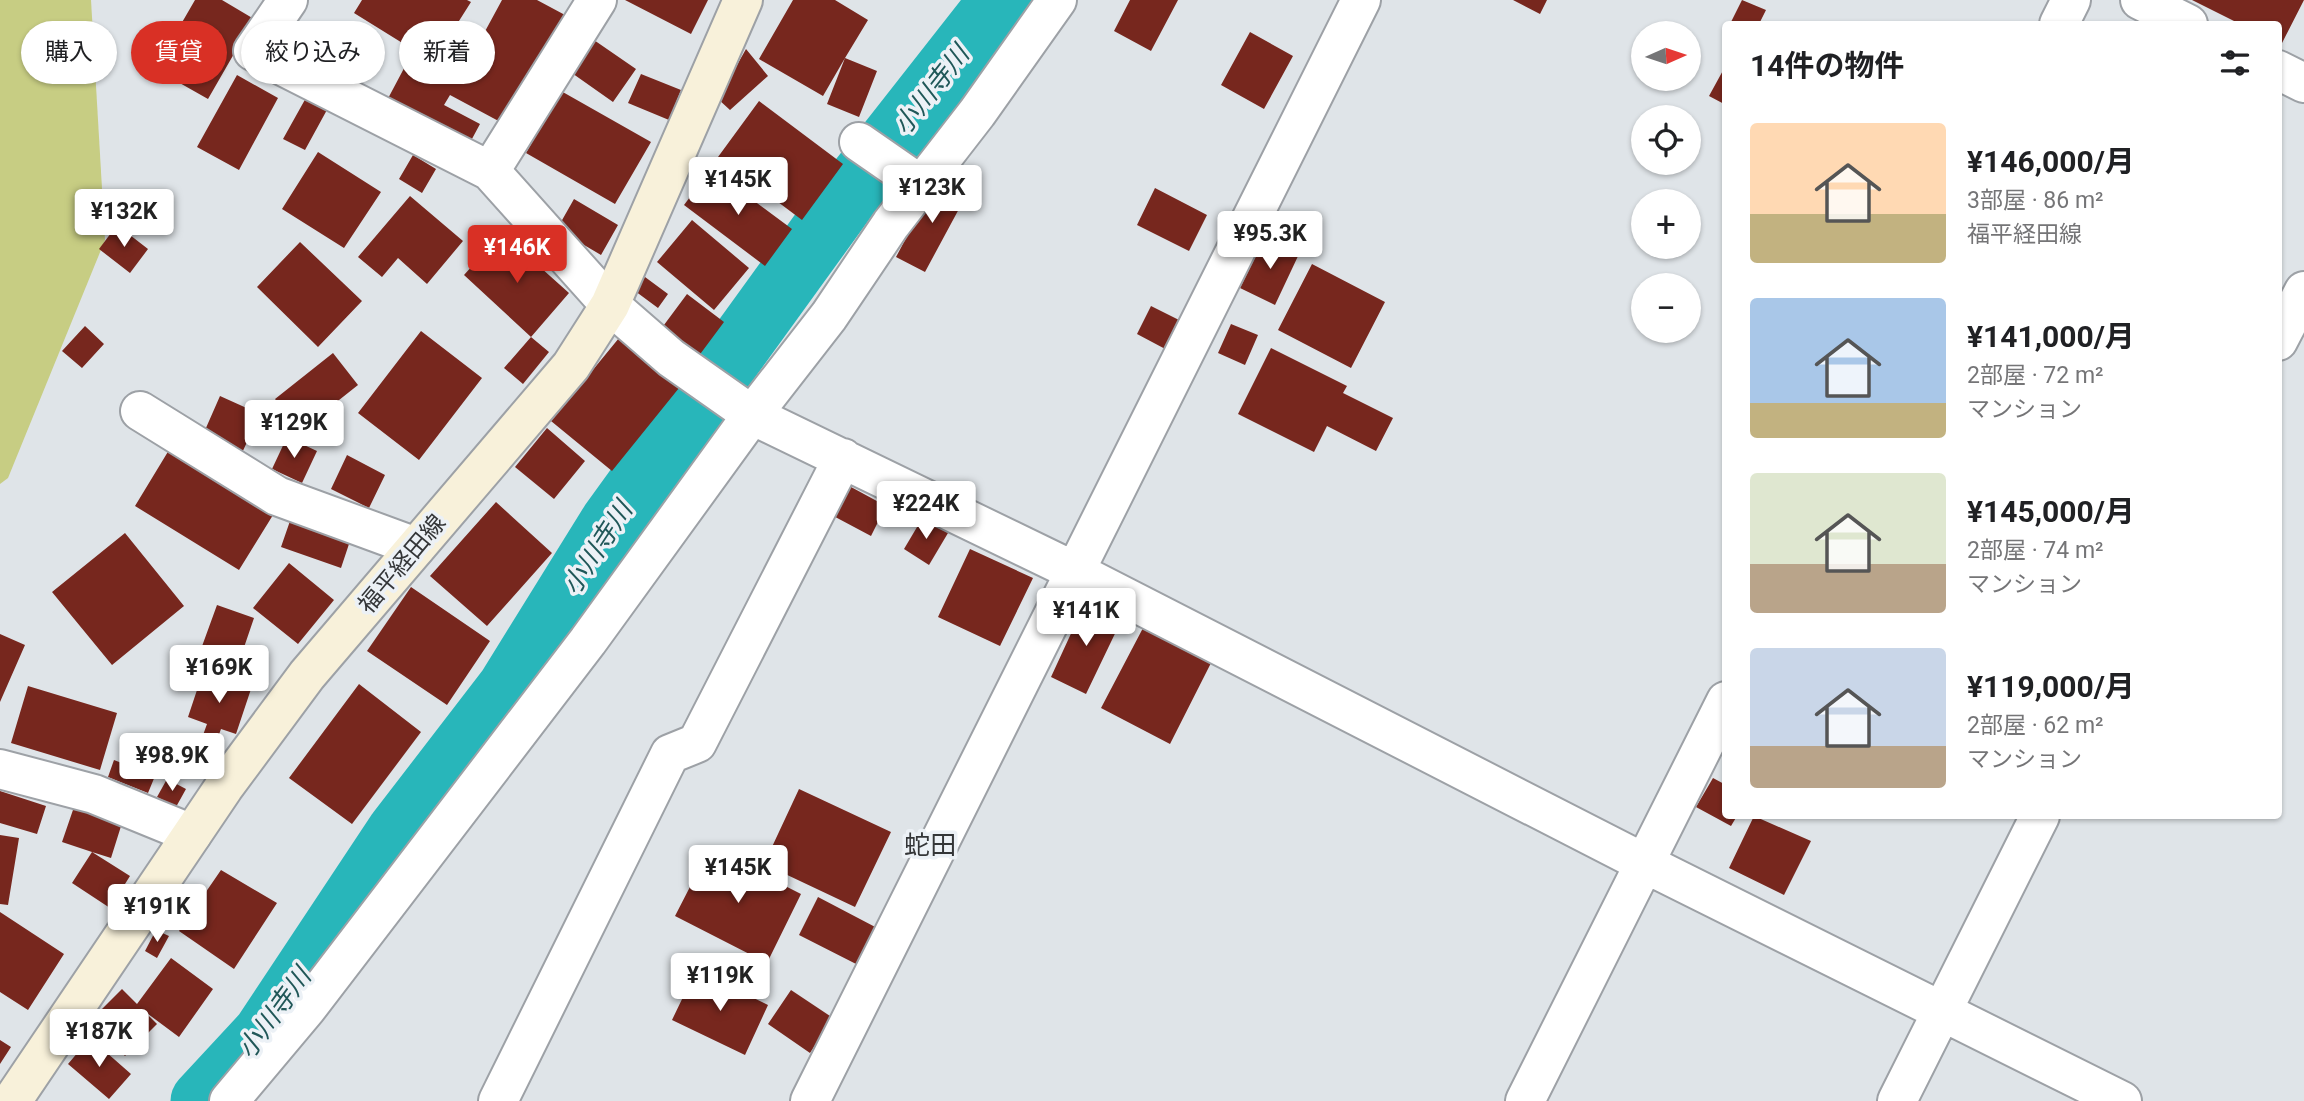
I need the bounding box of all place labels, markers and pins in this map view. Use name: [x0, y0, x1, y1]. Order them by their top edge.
pin: ¥145K: [689, 158, 787, 217]
pin: ¥123K: [883, 166, 981, 225]
pin: ¥132K: [75, 190, 173, 249]
pin: ¥95.3K: [1213, 212, 1327, 271]
pin: ¥146K: [468, 226, 566, 285]
pin: ¥129K: [245, 400, 343, 460]
pin: ¥224K: [877, 482, 975, 541]
pin: ¥141K: [1037, 588, 1135, 648]
pin: ¥169K: [170, 646, 268, 705]
pin: ¥98.9K: [115, 734, 229, 793]
pin: ¥145K: [689, 846, 787, 905]
pin: ¥191K: [108, 884, 206, 944]
pin: ¥119K: [671, 954, 769, 1013]
pin: ¥187K: [50, 1010, 148, 1069]

